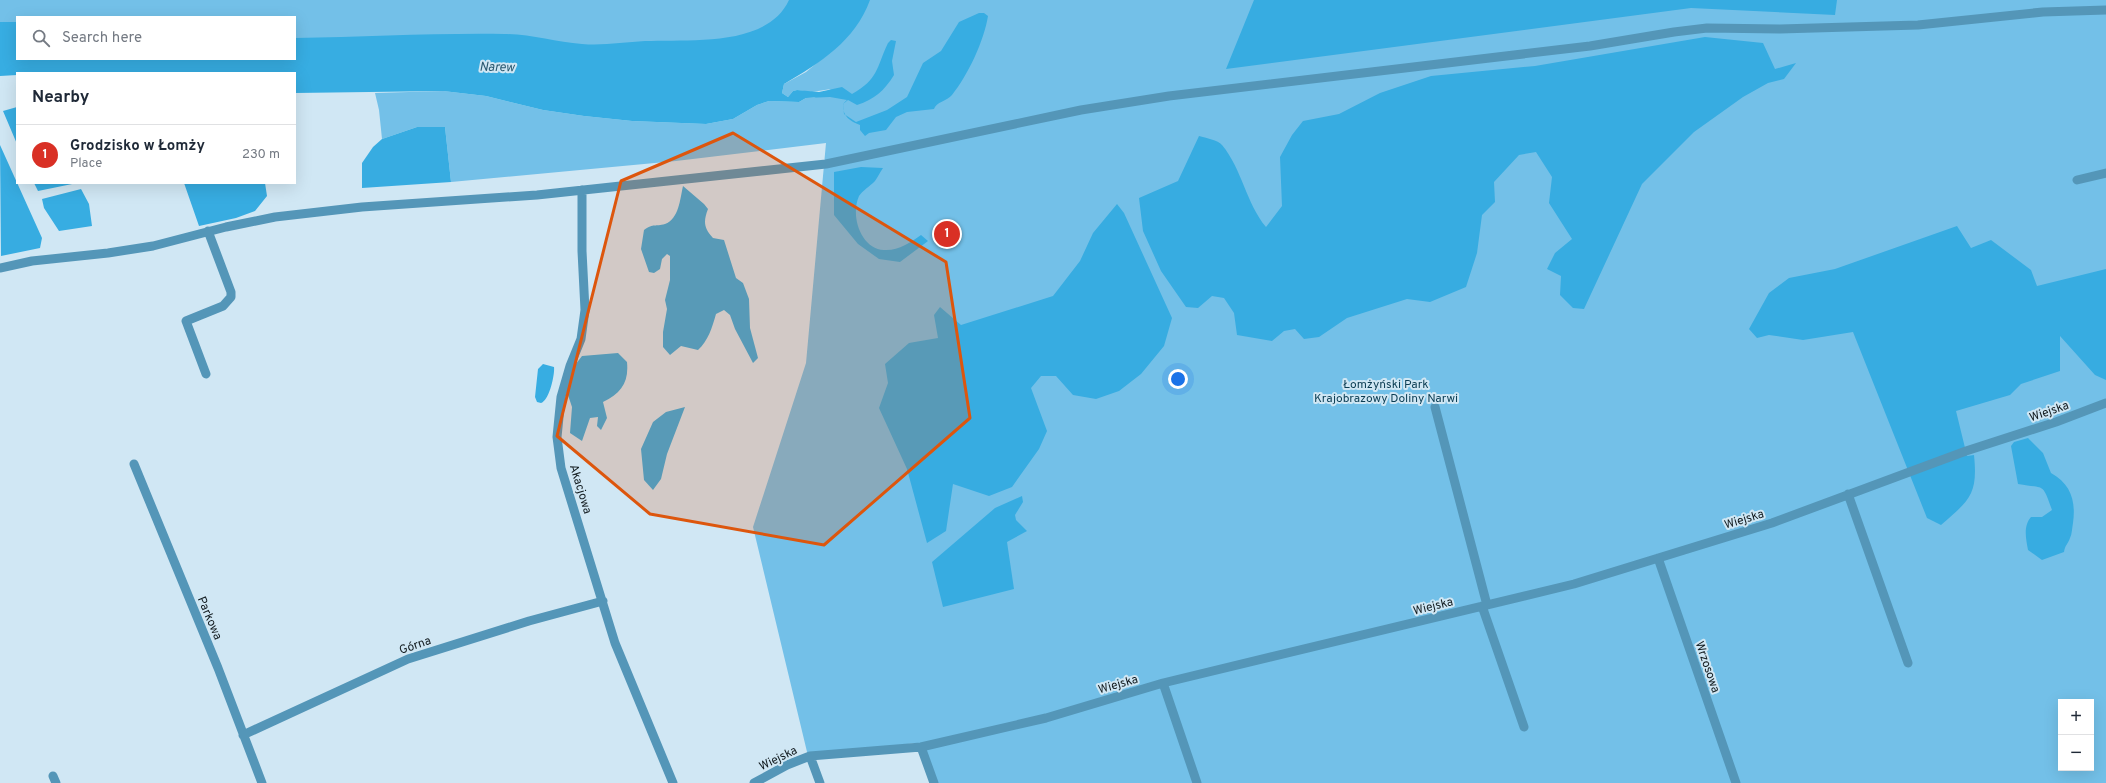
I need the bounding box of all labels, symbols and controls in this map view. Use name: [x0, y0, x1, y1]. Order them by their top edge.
search box: [16, 16, 296, 60]
icon: search: [30, 27, 52, 49]
text: Search here: [62, 29, 142, 48]
water label: Narew: [479, 60, 516, 76]
text: Nearby: [32, 87, 89, 109]
text: Grodzisko w Łomży: [70, 137, 205, 156]
text: 1: [42, 147, 48, 163]
text: 230 m: [242, 147, 280, 163]
text: Place: [70, 156, 102, 172]
pin: 1: [934, 219, 960, 249]
your location: [1168, 369, 1188, 389]
park label: Łomżyński Park Krajobrazowy Doliny Narwi: [1314, 377, 1458, 407]
street label: Wiejska: [2028, 398, 2071, 426]
street label: Akacjowa: [565, 463, 595, 516]
street label: Wiejska: [1723, 506, 1766, 534]
street label: Parkowa: [193, 594, 225, 643]
street label: Wiejska: [1412, 594, 1455, 620]
street label: Górna: [397, 633, 433, 659]
street label: Wrzosowa: [1691, 639, 1723, 695]
street label: Wiejska: [1097, 672, 1140, 698]
map controls: [2058, 699, 2094, 771]
button: +: [2058, 699, 2094, 735]
button: −: [2058, 735, 2094, 771]
street label: Wiejska: [757, 743, 800, 775]

